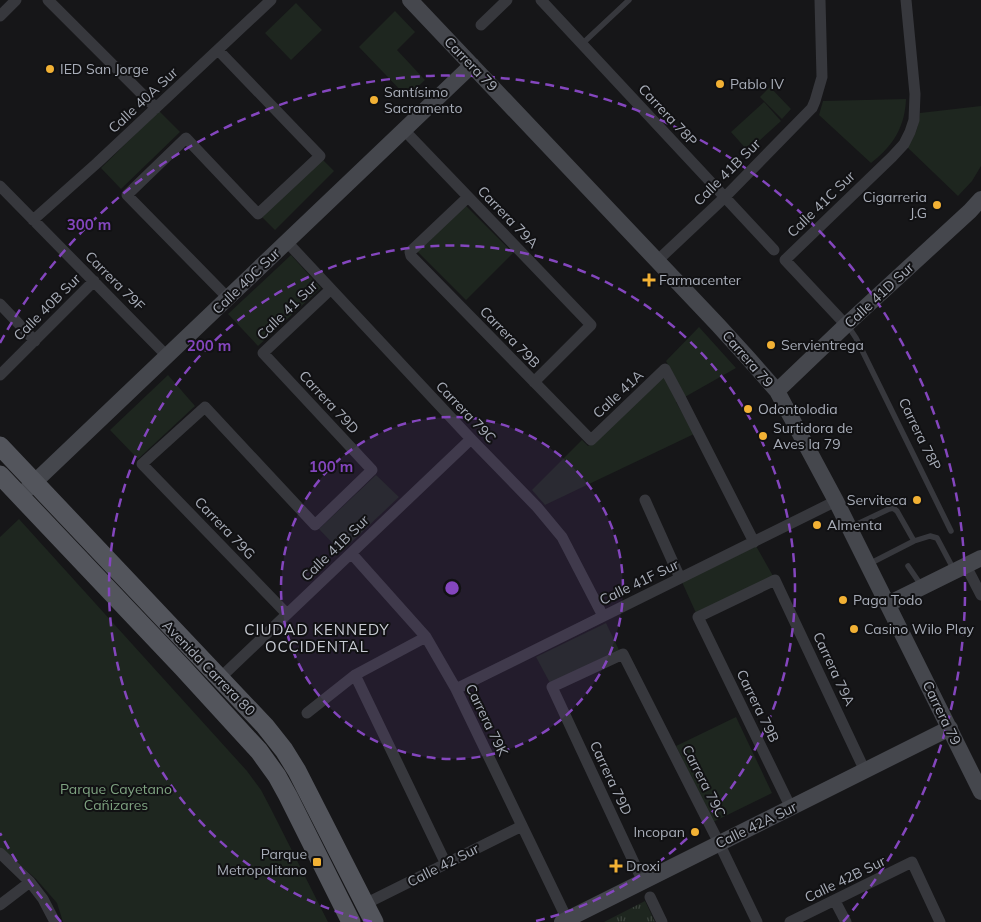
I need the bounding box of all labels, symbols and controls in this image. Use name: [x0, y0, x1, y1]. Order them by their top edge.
street label: Carrera 79: [440, 33, 502, 95]
place label: IED San Jorge: [60, 60, 149, 78]
marker: IED San Jorge: [44, 63, 56, 75]
street label: Calle 40A Sur: [105, 63, 182, 137]
place label: Pablo IV: [730, 75, 784, 93]
marker: Pablo IV: [714, 78, 726, 90]
street label: Carrera 78P: [635, 80, 701, 150]
place label: Santísimo Sacramento: [384, 83, 462, 117]
marker: Santísimo Sacramento: [368, 94, 380, 106]
street label: Calle 41B Sur: [690, 134, 765, 209]
street label: Calle 41C Sur: [783, 166, 859, 241]
street label: Carrera 79A: [474, 182, 543, 252]
place label: Cigarreria J.G: [863, 188, 927, 222]
marker: Cigarreria J.G: [931, 199, 943, 211]
text: 300 m: [67, 215, 111, 234]
street label: Calle 40C Sur: [208, 243, 284, 318]
street label: Carrera 79F: [81, 247, 149, 315]
street label: Calle 41D Sur: [841, 258, 918, 332]
street label: Calle 40B Sur: [10, 269, 85, 344]
place label: Farmacenter: [659, 271, 742, 289]
marker: Farmacenter: [643, 274, 655, 286]
street label: Calle 41 Sur: [253, 276, 322, 344]
street label: Carrera 79B: [476, 302, 544, 372]
street label: Carrera 79: [718, 327, 778, 391]
text: 200 m: [187, 336, 231, 355]
place label: Servientrega: [781, 336, 864, 354]
marker: Servientrega: [765, 339, 777, 351]
street label: Calle 41A: [589, 366, 648, 422]
street label: Carrera 79D: [295, 367, 363, 437]
street label: Carrera 79C: [432, 377, 500, 447]
street label: Carrera 78P: [895, 395, 945, 473]
place label: Odontolodia: [758, 400, 838, 418]
marker: Odontolodia: [742, 403, 754, 415]
place label: Surtidora de Aves la 79: [773, 419, 853, 453]
marker: Surtidora de Aves la 79: [757, 430, 769, 442]
text: 100 m: [309, 457, 353, 476]
place label: Serviteca: [847, 491, 907, 509]
street label: Carrera 79G: [191, 493, 259, 563]
marker: Serviteca: [911, 494, 923, 506]
street label: Calle 41B Sur: [297, 510, 373, 585]
place label: Almenta: [827, 516, 882, 534]
marker: Almenta: [811, 519, 823, 531]
street label: Calle 41F Sur: [596, 555, 682, 609]
centre of rings: [443, 579, 461, 597]
place label: Paga Todo: [853, 591, 922, 609]
marker: Paga Todo: [837, 594, 849, 606]
street label: Avenida Carrera 80: [159, 616, 259, 720]
district label: CIUDAD KENNEDY OCCIDENTAL: [244, 620, 390, 656]
place label: Casino Wilo Play: [864, 620, 975, 638]
marker: Casino Wilo Play: [848, 623, 860, 635]
street label: Carrera 79A: [809, 629, 859, 710]
street label: Carrera 79B: [733, 667, 783, 745]
street label: Carrera 79: [919, 678, 965, 748]
street label: Carrera 79K: [462, 681, 513, 760]
street label: Carrera 79D: [586, 738, 636, 818]
street label: Carrera 79C: [678, 742, 730, 820]
park label: Parque Cayetano Cañizares: [60, 780, 172, 814]
street label: Calle 42A Sur: [712, 797, 800, 852]
place label: Incopan: [633, 823, 685, 841]
marker: Incopan: [689, 826, 701, 838]
street label: Calle 42 Sur: [404, 839, 483, 891]
place label: Parque Metropolitano: [217, 845, 307, 879]
street label: Calle 42B Sur: [802, 851, 889, 906]
marker: Parque Metropolitano: [311, 856, 323, 868]
place label: Droxi: [626, 857, 660, 875]
marker: Droxi: [610, 860, 622, 872]

